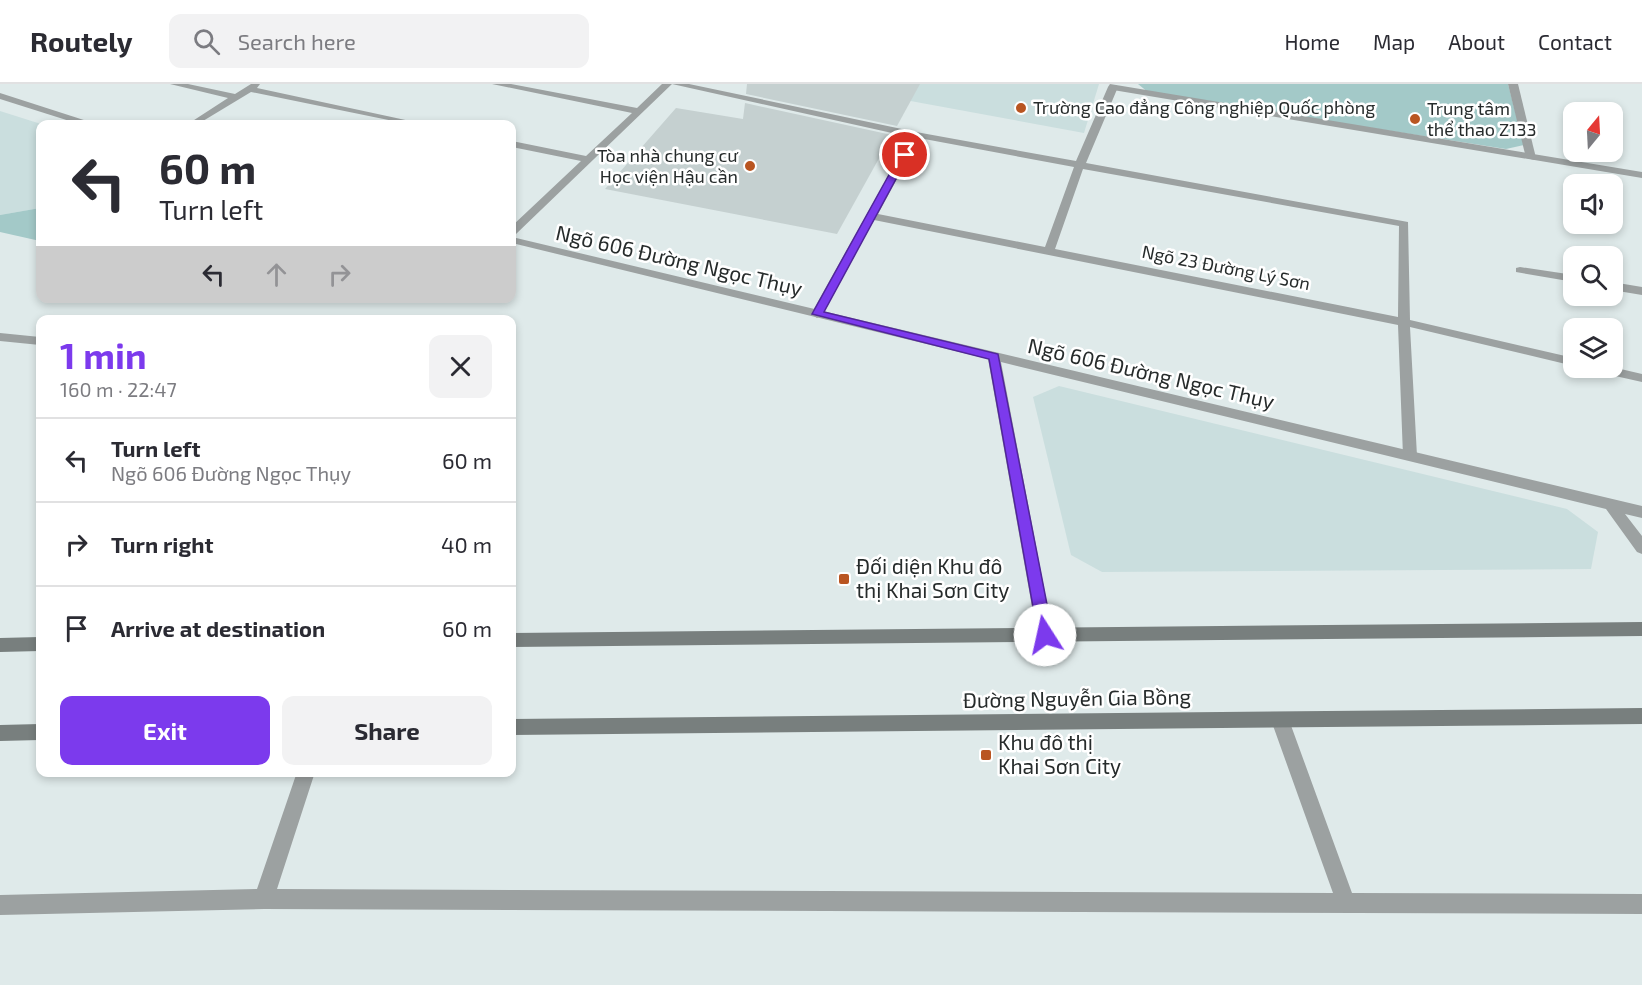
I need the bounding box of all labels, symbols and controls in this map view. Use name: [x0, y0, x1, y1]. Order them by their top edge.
search box: [169, 14, 589, 68]
text: Routely: [30, 24, 133, 58]
icon: search: [190, 25, 223, 58]
text: Search here: [238, 28, 356, 54]
text: Home: [1284, 29, 1340, 54]
text: Map: [1373, 29, 1415, 54]
text: About: [1448, 29, 1505, 54]
text: Contact: [1538, 29, 1612, 54]
place label: Trường Cao đẳng Công nghiệp Quốc phòng: [1033, 96, 1375, 118]
place label: Trung tâm thể thao Z133: [1427, 97, 1536, 140]
marker: Trường Cao đẳng Công nghiệp Quốc phòng: [1014, 101, 1028, 115]
north arrow: [1563, 102, 1623, 162]
map controls: [1563, 102, 1623, 378]
marker: Trung tâm thể thao Z133: [1408, 112, 1422, 126]
pin: [879, 129, 930, 180]
icon: arrive: [888, 138, 921, 171]
text: 60 m: [159, 142, 256, 192]
icon: left: [60, 144, 138, 222]
place label: Tòa nhà chung cư Học viện Hậu cần: [597, 144, 739, 187]
marker: Tòa nhà chung cư Học viện Hậu cần: [743, 159, 757, 173]
button: sound: [1563, 174, 1623, 234]
text: Turn left: [159, 193, 263, 225]
street label: Ngõ 606 Đường Ngọc Thụy: [554, 219, 805, 300]
street label: Ngõ 23 Đường Lý Sơn: [1140, 240, 1312, 294]
button: search: [1563, 246, 1623, 306]
icon: left: [197, 258, 230, 291]
icon: ahead: [260, 258, 293, 291]
icon: right: [323, 258, 356, 291]
button: layers: [1563, 318, 1623, 378]
street label: Ngõ 606 Đường Ngọc Thụy: [1026, 332, 1277, 413]
text: 1 min: [60, 333, 147, 376]
button: close: [429, 335, 492, 398]
text: 160 m · 22:47: [60, 377, 177, 401]
text: Turn left: [111, 435, 200, 461]
icon: left: [60, 444, 93, 477]
text: 60 m: [442, 447, 492, 473]
text: Ngõ 606 Đường Ngọc Thụy: [111, 461, 351, 485]
icon: right: [60, 528, 93, 561]
text: Turn right: [111, 531, 213, 557]
text: 40 m: [441, 531, 492, 557]
place label: Đối diện Khu đô thị Khai Sơn City: [856, 553, 1009, 602]
marker: Đối diện Khu đô thị Khai Sơn City: [837, 572, 851, 586]
position arrow: [1013, 603, 1077, 667]
icon: arrive: [60, 612, 93, 645]
text: Arrive at destination: [111, 615, 325, 641]
text: 60 m: [442, 615, 492, 641]
street label: Đường Nguyễn Gia Bồng: [963, 683, 1192, 712]
button: Exit: [60, 696, 270, 765]
button: Share: [282, 696, 492, 765]
place label: Khu đô thị Khai Sơn City: [998, 729, 1121, 778]
marker: Khu đô thị Khai Sơn City: [979, 748, 993, 762]

